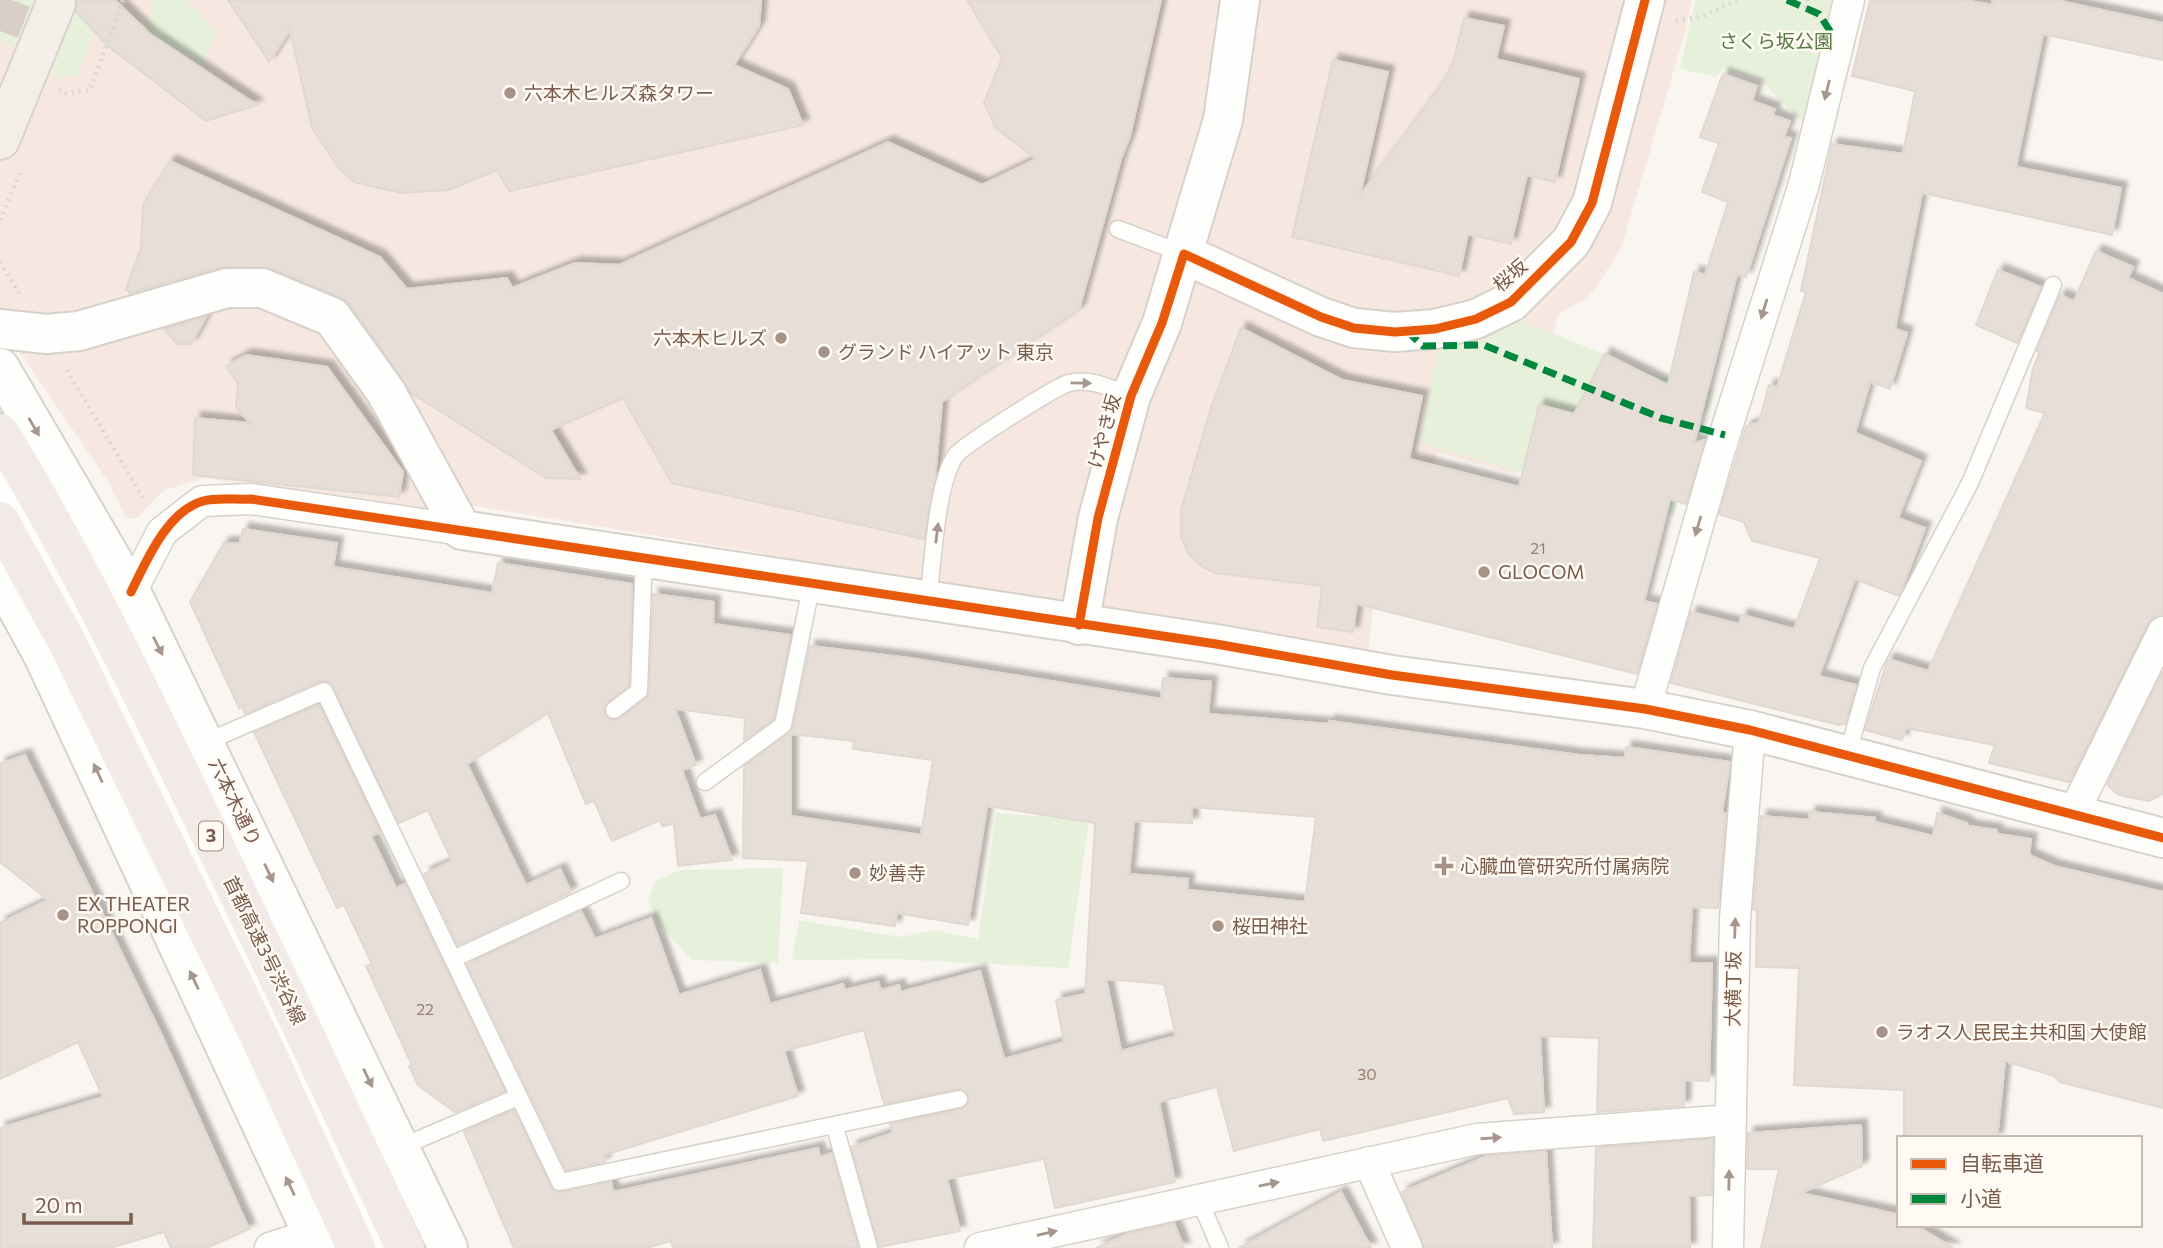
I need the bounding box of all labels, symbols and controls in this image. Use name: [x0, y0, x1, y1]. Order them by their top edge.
park label: さくら坂公園: [1719, 29, 1833, 52]
one-way arrow: [1821, 79, 1832, 101]
place label: 六本木ヒルズ森タワー: [524, 81, 714, 104]
marker: 六本木ヒルズ森タワー: [502, 85, 518, 101]
street label: 桜坂: [1488, 253, 1532, 296]
one-way arrow: [1759, 298, 1769, 319]
place label: 六本木ヒルズ: [653, 326, 767, 349]
marker: 六本木ヒルズ: [773, 330, 789, 346]
place label: グランド ハイアット 東京: [838, 340, 1054, 363]
marker: グランド ハイアット 東京: [816, 344, 832, 360]
one-way arrow: [1070, 377, 1092, 389]
street label: けやき坂: [1083, 391, 1124, 471]
one-way arrow: [28, 417, 41, 436]
one-way arrow: [1692, 516, 1702, 537]
one-way arrow: [931, 522, 942, 544]
house number: 21: [1530, 538, 1546, 557]
place label: GLOCOM: [1498, 560, 1584, 583]
marker: GLOCOM: [1476, 564, 1492, 580]
one-way arrow: [153, 636, 164, 656]
street label: 六本木通り: [204, 754, 267, 850]
one-way arrow: [92, 763, 103, 784]
road number: 3: [199, 822, 223, 850]
place label: 心臓血管研究所付属病院: [1460, 854, 1669, 877]
marker: 心臓血管研究所付属病院: [1434, 856, 1454, 876]
place label: 妙善寺: [869, 861, 926, 884]
one-way arrow: [263, 863, 275, 883]
marker: 妙善寺: [847, 865, 863, 881]
street label: 首都高速3号渋谷線: [219, 872, 311, 1028]
place label: EX THEATER ROPPONGI: [77, 892, 190, 937]
marker: EX THEATER ROPPONGI: [55, 907, 71, 923]
place label: 桜田神社: [1232, 914, 1308, 937]
one-way arrow: [1729, 917, 1740, 939]
marker: 桜田神社: [1210, 918, 1226, 934]
street label: 大横丁坂: [1720, 951, 1745, 1027]
one-way arrow: [188, 970, 200, 990]
house number: 22: [416, 999, 434, 1018]
place label: ラオス人民民主共和国 大使館: [1896, 1020, 2147, 1043]
marker: ラオス人民民主共和国 大使館: [1874, 1024, 1890, 1040]
house number: 30: [1357, 1064, 1377, 1083]
one-way arrow: [362, 1068, 373, 1088]
one-way arrow: [1481, 1132, 1503, 1143]
legend: [1897, 1136, 2142, 1227]
text: 自転車道: [1960, 1150, 2044, 1175]
one-way arrow: [1723, 1169, 1735, 1191]
one-way arrow: [284, 1176, 296, 1196]
one-way arrow: [1258, 1178, 1280, 1189]
scale bar: [24, 1182, 131, 1226]
text: 小道: [1960, 1185, 2002, 1210]
text: 20 m: [35, 1192, 83, 1217]
one-way arrow: [1036, 1227, 1058, 1238]

